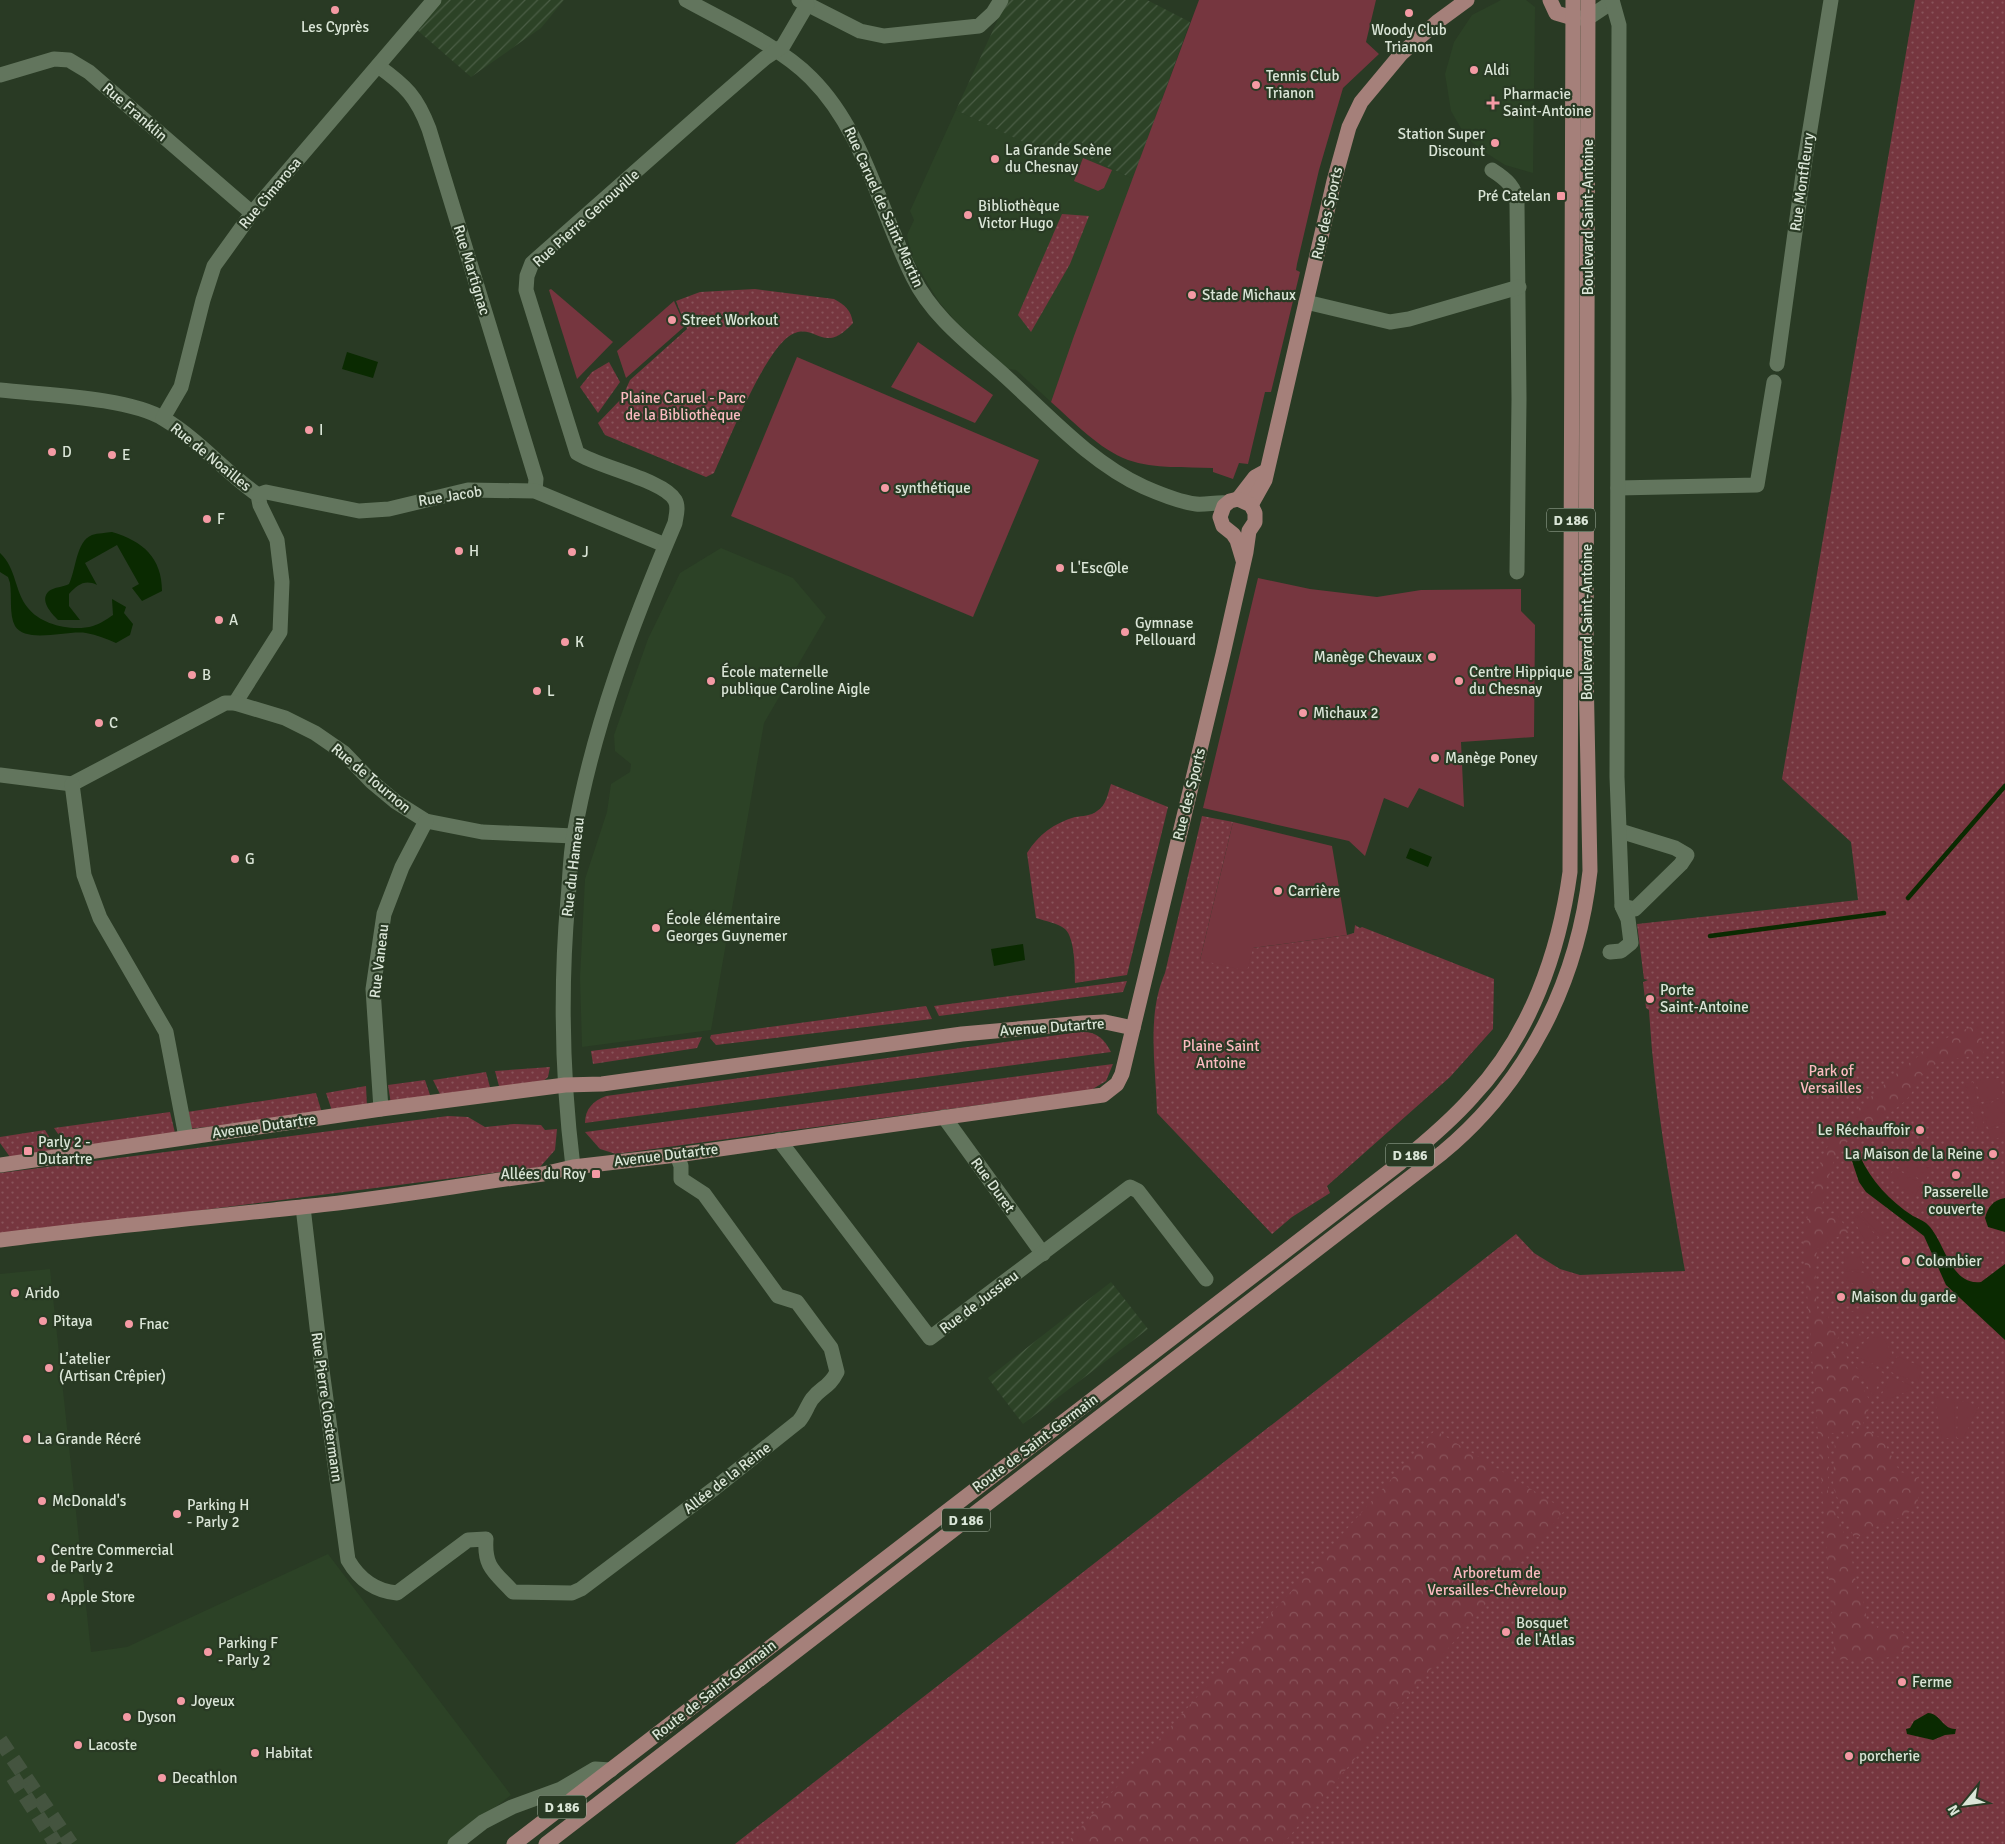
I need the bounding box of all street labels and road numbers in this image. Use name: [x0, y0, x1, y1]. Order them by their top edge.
street label: Rue Franklin: [99, 79, 171, 145]
street label: Rue Caruel de Saint-Martin: [840, 124, 928, 290]
street label: Rue Montfleury: [1786, 132, 1818, 232]
street label: Boulevard Saint-Antoine: [1579, 139, 1597, 295]
street label: Rue Cimarosa: [235, 154, 305, 232]
street label: Rue des Sports: [1308, 164, 1347, 261]
street label: Rue Pierre Genouville: [529, 165, 643, 271]
street label: Rue Martignac: [450, 223, 494, 317]
street label: Rue de Noailles: [167, 419, 255, 495]
street label: Rue Jacob: [417, 482, 483, 510]
road number: D 186: [1547, 508, 1595, 532]
street label: Boulevard Saint-Antoine: [1578, 544, 1596, 700]
street label: Rue de Tournon: [328, 740, 414, 816]
street label: Rue des Sports: [1169, 745, 1209, 842]
street label: Rue du Hameau: [558, 816, 588, 918]
street label: Rue Vaneau: [366, 923, 392, 999]
street label: Avenue Dutartre: [999, 1014, 1105, 1040]
street label: Avenue Dutartre: [211, 1110, 317, 1142]
street label: Avenue Dutartre: [613, 1140, 719, 1170]
road number: D 186: [1386, 1144, 1434, 1166]
street label: Rue Duret: [967, 1154, 1019, 1216]
street label: Rue de Jussieu: [936, 1266, 1022, 1338]
street label: Rue Pierre Clostermann: [308, 1331, 346, 1483]
street label: Route de Saint-Germain: [969, 1390, 1101, 1496]
street label: Allée de la Reine: [680, 1438, 774, 1518]
road number: D 186: [942, 1508, 990, 1532]
street label: Route de Saint-Germain: [648, 1636, 780, 1744]
road number: D 186: [538, 1795, 586, 1818]

